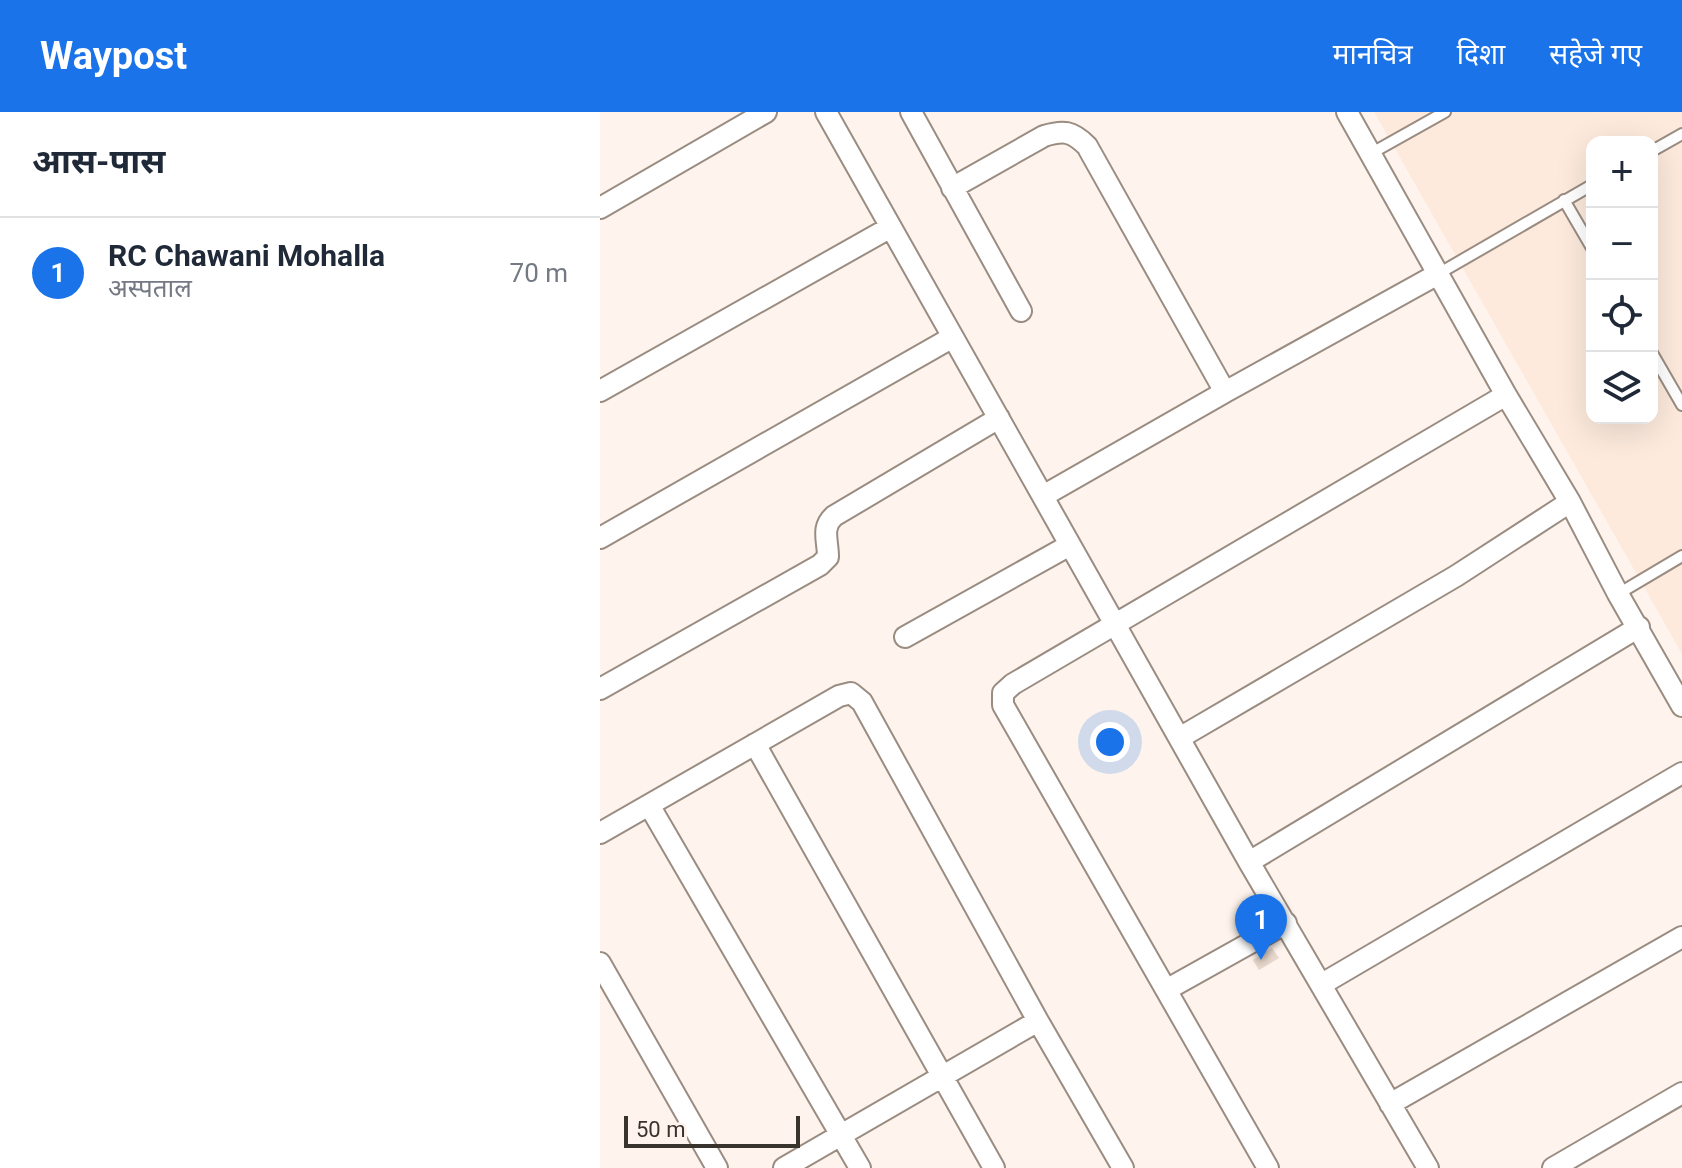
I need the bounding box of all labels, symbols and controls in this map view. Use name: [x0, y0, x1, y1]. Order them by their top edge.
text: Waypost: [40, 34, 187, 78]
text: मानचित्र: [1333, 38, 1413, 71]
text: दिशा: [1457, 38, 1505, 71]
text: सहेजे गए: [1549, 38, 1642, 71]
map controls: [1586, 136, 1658, 424]
button: +: [1586, 136, 1658, 208]
text: आस-पास: [32, 141, 165, 181]
button: −: [1586, 208, 1658, 280]
text: RC Chawani Mohalla: [108, 238, 385, 273]
text: 1: [51, 258, 65, 288]
text: 70 m: [510, 258, 568, 288]
text: अस्पताल: [108, 273, 192, 303]
button: locate: [1586, 280, 1658, 352]
button: layers: [1586, 352, 1658, 424]
your location: [1090, 722, 1130, 762]
pin: 1: [1235, 894, 1287, 960]
scale bar: [624, 1112, 800, 1148]
text: 50 m: [636, 1117, 685, 1142]

